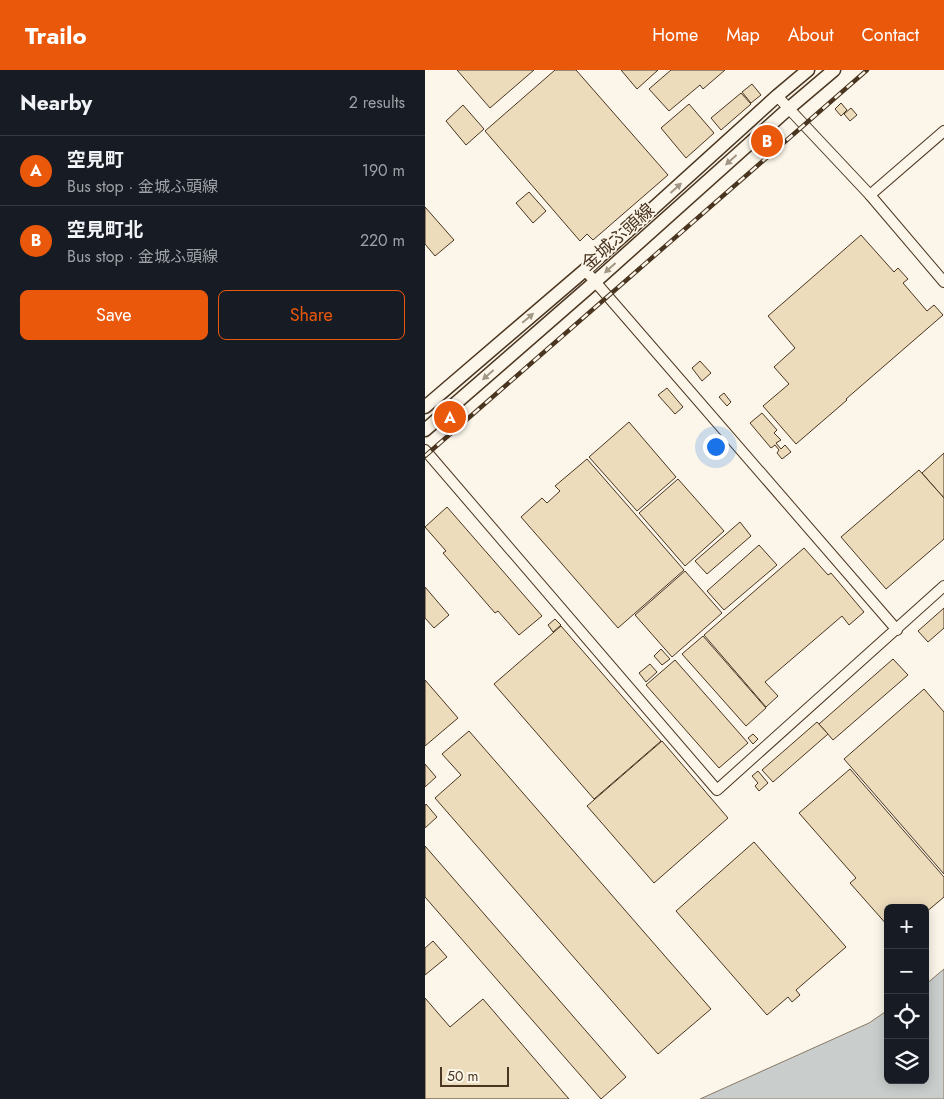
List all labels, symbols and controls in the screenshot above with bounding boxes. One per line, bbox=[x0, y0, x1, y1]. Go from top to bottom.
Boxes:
text: Trailo bbox=[25, 18, 87, 53]
text: Home bbox=[652, 22, 698, 48]
text: Map bbox=[726, 22, 760, 48]
text: About bbox=[788, 22, 833, 48]
text: Contact bbox=[861, 22, 919, 48]
text: Nearby bbox=[20, 88, 92, 118]
text: 2 results bbox=[349, 91, 405, 114]
pin: B bbox=[751, 122, 783, 160]
text: 空見町 bbox=[67, 146, 124, 173]
one-way arrow bbox=[726, 154, 738, 166]
text: A bbox=[30, 159, 42, 182]
text: 190 m bbox=[362, 159, 405, 182]
text: Bus stop · 金城ふ頭線 bbox=[67, 175, 218, 198]
one-way arrow bbox=[670, 182, 683, 193]
street label: 金城ふ頭線 bbox=[576, 197, 660, 277]
text: 空見町北 bbox=[67, 216, 143, 243]
text: B bbox=[31, 229, 41, 252]
text: 220 m bbox=[360, 229, 405, 252]
text: Bus stop · 金城ふ頭線 bbox=[67, 245, 218, 268]
one-way arrow bbox=[605, 262, 617, 274]
button: Save bbox=[20, 290, 208, 340]
button: Share bbox=[218, 290, 405, 340]
one-way arrow bbox=[522, 313, 535, 324]
one-way arrow bbox=[482, 369, 494, 381]
pin: A bbox=[434, 398, 466, 436]
your location bbox=[703, 434, 729, 460]
map controls bbox=[884, 904, 929, 1084]
button: + bbox=[884, 904, 929, 949]
button: − bbox=[884, 949, 929, 994]
button: locate bbox=[884, 994, 929, 1039]
button: layers bbox=[884, 1039, 929, 1084]
scale bar bbox=[440, 1064, 509, 1087]
text: 50 m bbox=[447, 1066, 478, 1086]

